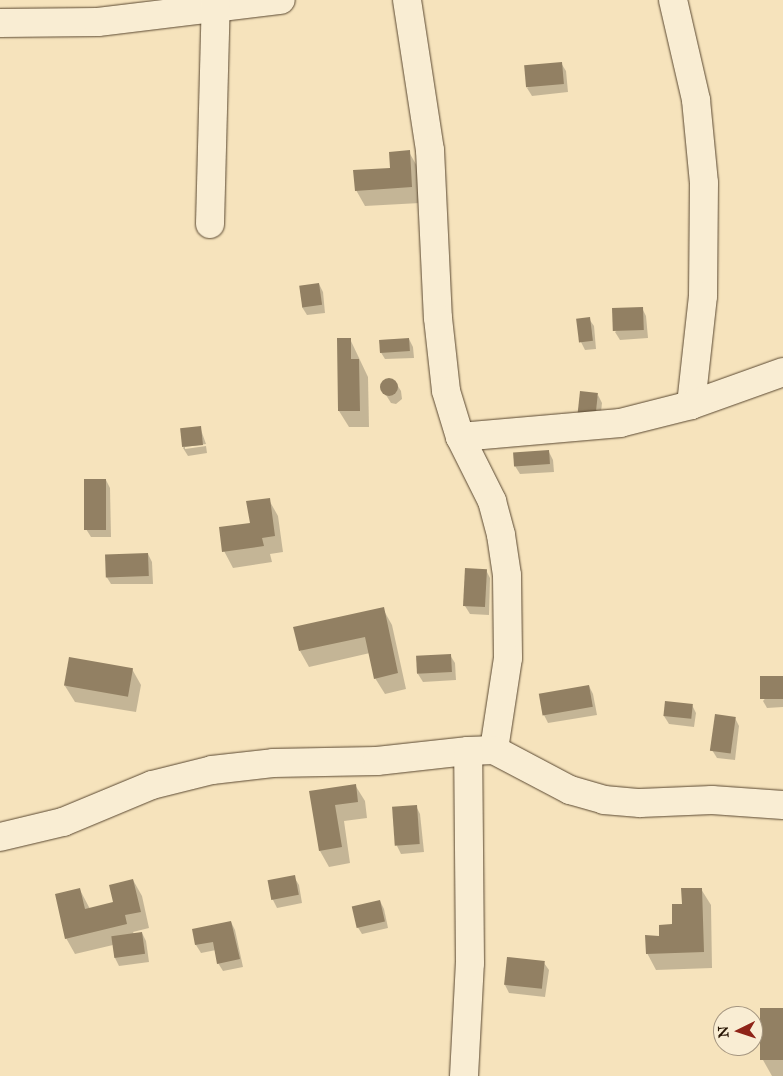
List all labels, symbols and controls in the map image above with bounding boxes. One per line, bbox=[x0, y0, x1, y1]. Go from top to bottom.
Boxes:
north arrow bbox=[713, 1006, 763, 1056]
text: N bbox=[715, 1025, 732, 1039]

